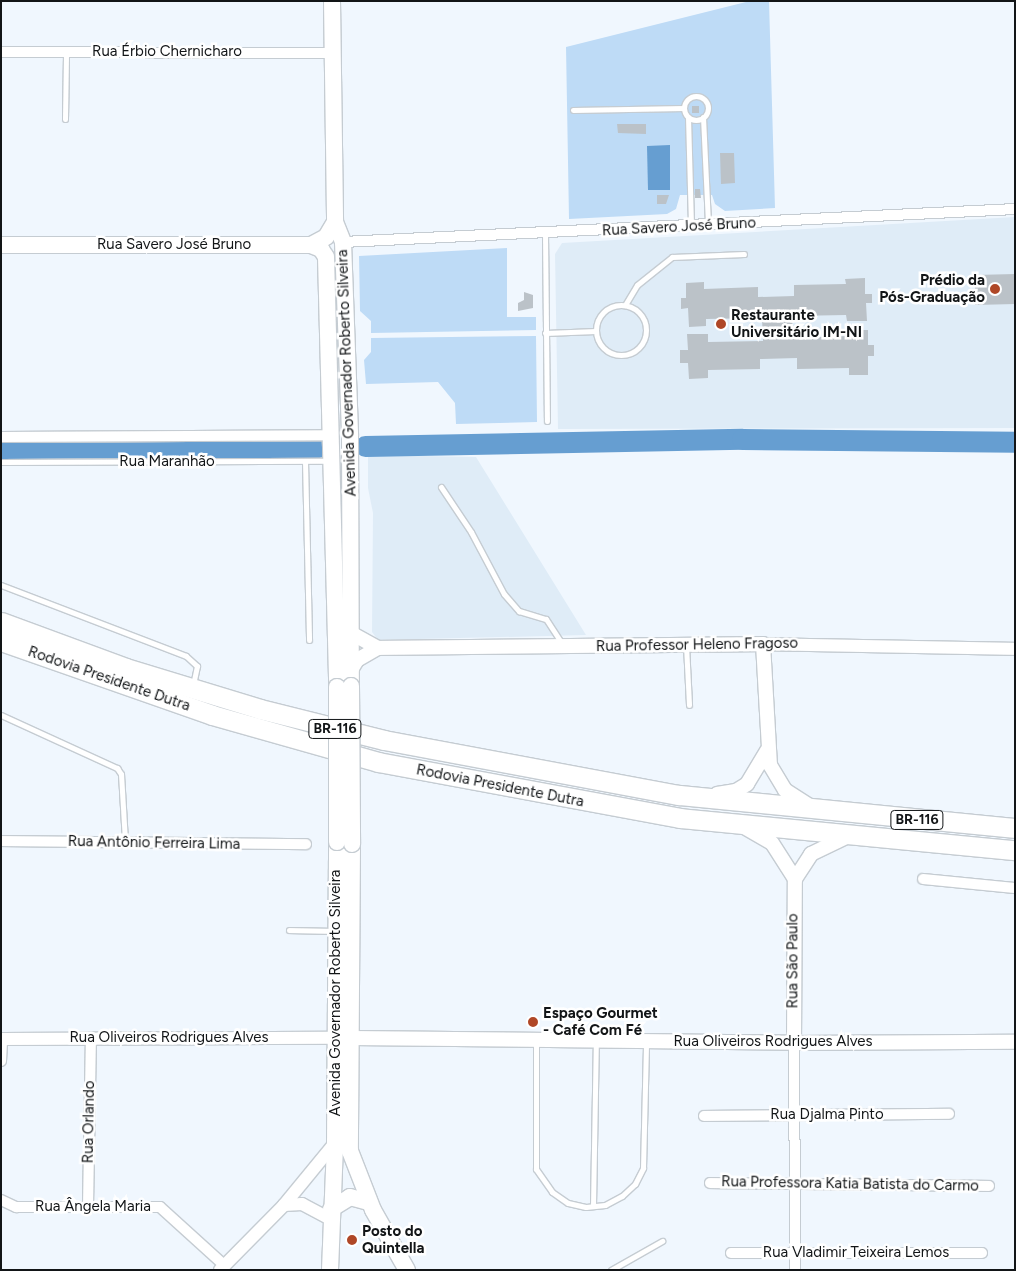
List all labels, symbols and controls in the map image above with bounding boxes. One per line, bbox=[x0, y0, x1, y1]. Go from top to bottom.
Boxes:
street label: Rua Érbio Chernicharo bbox=[92, 43, 242, 61]
street label: Rua Savero José Bruno bbox=[602, 214, 756, 240]
street label: Rua Savero José Bruno bbox=[97, 236, 251, 254]
street label: Avenida Governador Roberto Silveira bbox=[334, 249, 360, 497]
place label: Prédio da Pós-Graduação bbox=[879, 271, 985, 306]
marker: Prédio da Pós-Graduação bbox=[989, 283, 1001, 295]
place label: Restaurante Universitário IM-NI bbox=[731, 306, 862, 341]
marker: Restaurante Universitário IM-NI bbox=[715, 318, 727, 330]
street label: Rua Maranhão bbox=[119, 453, 215, 471]
street label: Rua Professor Heleno Fragoso bbox=[596, 634, 798, 656]
street label: Rodovia Presidente Dutra bbox=[26, 643, 192, 715]
road number: BR-116 bbox=[308, 718, 362, 741]
street label: Rodovia Presidente Dutra bbox=[415, 761, 585, 811]
road number: BR-116 bbox=[890, 808, 944, 832]
street label: Rua Antônio Ferreira Lima bbox=[68, 832, 240, 854]
street label: Avenida Governador Roberto Silveira bbox=[327, 869, 345, 1117]
street label: Rua São Paulo bbox=[784, 914, 802, 1008]
place label: Espaço Gourmet - Café Com Fé bbox=[543, 1004, 658, 1039]
marker: Espaço Gourmet - Café Com Fé bbox=[527, 1016, 539, 1028]
street label: Rua Oliveiros Rodrigues Alves bbox=[69, 1029, 269, 1047]
street label: Rua Oliveiros Rodrigues Alves bbox=[673, 1033, 873, 1051]
street label: Rua Orlando bbox=[79, 1081, 99, 1163]
street label: Rua Djalma Pinto bbox=[770, 1106, 884, 1124]
street label: Rua Professora Katia Batista do Carmo bbox=[721, 1173, 979, 1195]
street label: Rua Ângela Maria bbox=[35, 1198, 151, 1216]
place label: Posto do Quintella bbox=[362, 1222, 424, 1257]
marker: Posto do Quintella bbox=[346, 1234, 358, 1246]
street label: Rua Vladimir Teixeira Lemos bbox=[763, 1244, 949, 1262]

